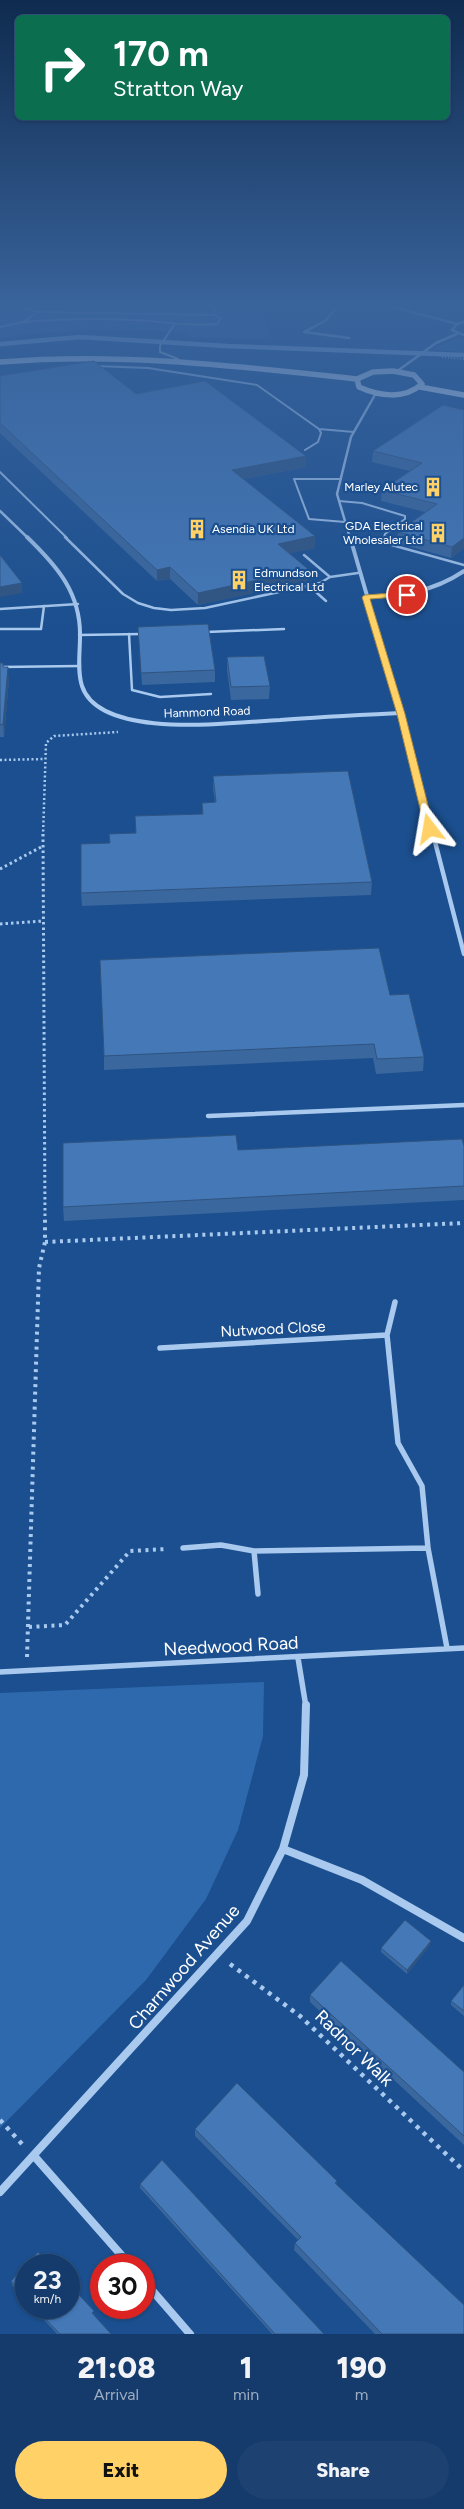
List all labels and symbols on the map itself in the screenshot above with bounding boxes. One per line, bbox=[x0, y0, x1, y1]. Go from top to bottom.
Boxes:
building icon: Marley Alutec bbox=[422, 476, 444, 498]
place label: Marley Alutec bbox=[344, 480, 418, 494]
building icon: Asendia UK Ltd bbox=[186, 518, 208, 540]
place label: GDA Electrical Wholesaler Ltd bbox=[343, 519, 423, 547]
place label: Asendia UK Ltd bbox=[212, 522, 294, 536]
building icon: GDA Electrical Wholesaler Ltd bbox=[427, 522, 449, 544]
place label: Edmundson Electrical Ltd bbox=[254, 566, 324, 594]
building icon: Edmundson Electrical Ltd bbox=[228, 569, 250, 591]
pin bbox=[386, 574, 428, 616]
street label: Hammond Road bbox=[163, 703, 251, 721]
position arrow bbox=[403, 802, 455, 854]
street label: Nutwood Close bbox=[220, 1317, 326, 1341]
street label: Needwood Road bbox=[163, 1631, 299, 1661]
street label: Charnwood Avenue bbox=[124, 1900, 245, 2034]
street label: Radnor Walk bbox=[310, 2005, 398, 2091]
speed limit sign: 30 bbox=[90, 2254, 155, 2319]

